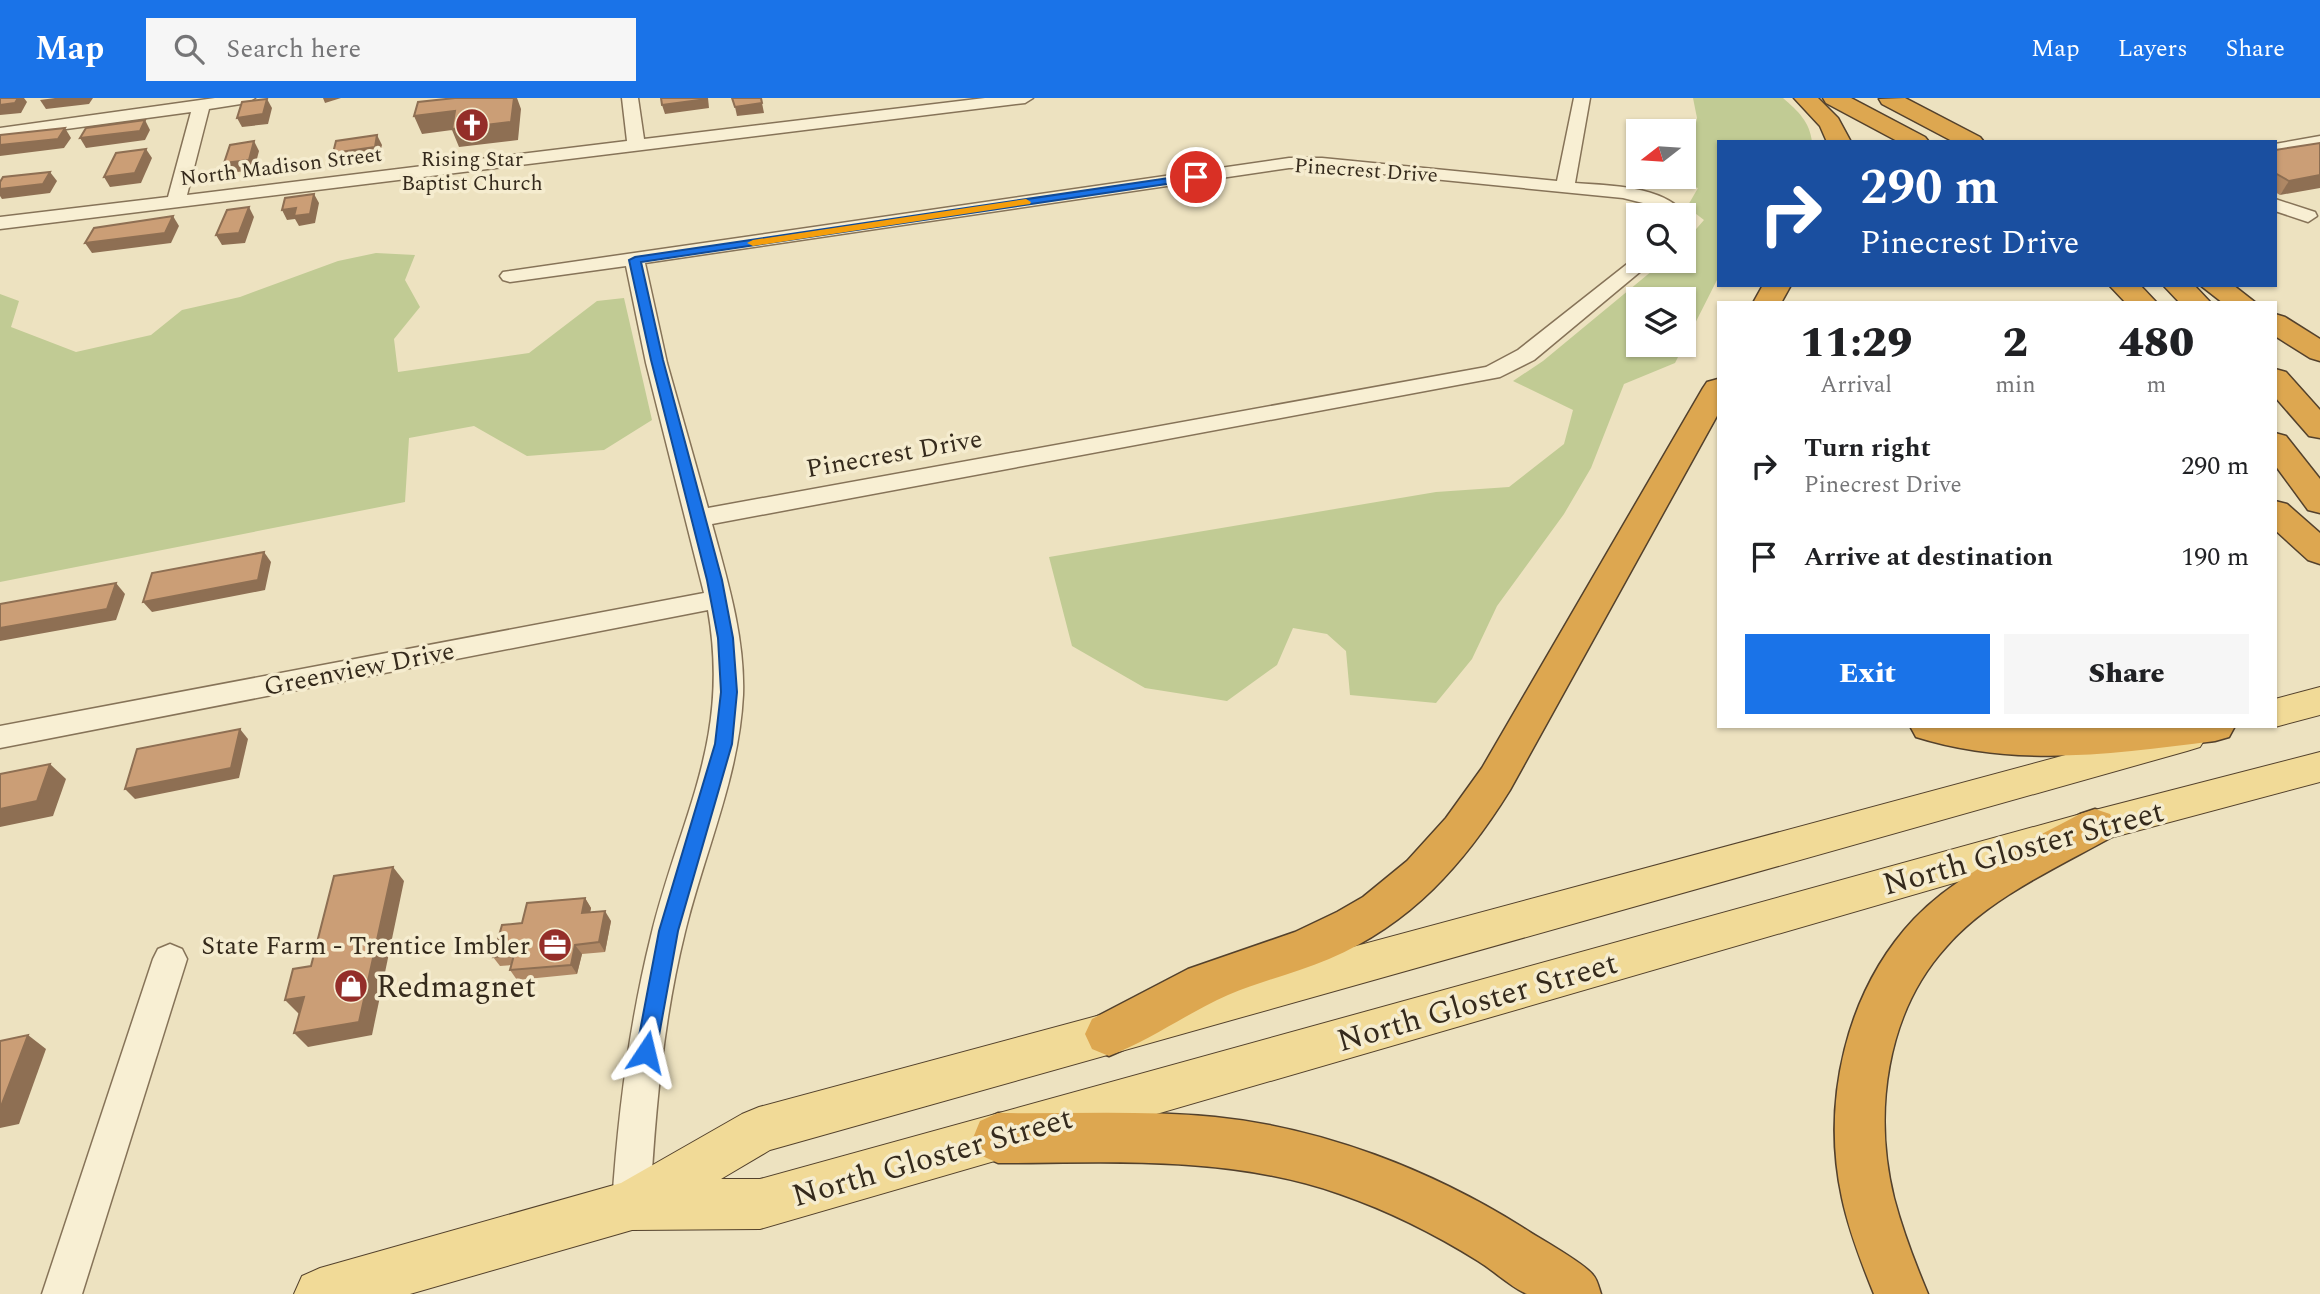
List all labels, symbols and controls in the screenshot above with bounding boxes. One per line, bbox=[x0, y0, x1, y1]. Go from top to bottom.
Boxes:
search box bbox=[146, 18, 636, 81]
text: Map bbox=[35, 24, 104, 74]
text: Search here bbox=[226, 29, 361, 69]
icon: search bbox=[170, 30, 208, 68]
text: Map bbox=[2031, 31, 2080, 67]
text: Layers bbox=[2118, 31, 2188, 67]
text: Share bbox=[2226, 31, 2285, 67]
church icon: Rising Star Baptist Church bbox=[453, 106, 491, 144]
north arrow bbox=[1626, 119, 1696, 189]
map controls bbox=[1626, 119, 1696, 357]
street label: North Madison Street bbox=[178, 139, 384, 195]
place label: Rising Star Baptist Church bbox=[401, 144, 543, 200]
pin bbox=[1166, 147, 1226, 207]
street label: Pinecrest Drive bbox=[1293, 150, 1439, 192]
text: 290 m bbox=[1860, 151, 1999, 226]
icon: arrive bbox=[1177, 158, 1215, 196]
icon: right bbox=[1745, 168, 1836, 259]
button: search bbox=[1626, 203, 1696, 273]
text: Pinecrest Drive bbox=[1860, 219, 2079, 268]
button: layers bbox=[1626, 287, 1696, 357]
text: 11:29 bbox=[1800, 312, 1912, 375]
text: 2 bbox=[2003, 312, 2028, 375]
text: 480 bbox=[2118, 312, 2194, 375]
text: Arrival bbox=[1820, 368, 1892, 403]
text: min bbox=[1995, 368, 2036, 403]
text: m bbox=[2146, 368, 2166, 403]
street label: Pinecrest Drive bbox=[803, 419, 985, 489]
text: Turn right bbox=[1804, 428, 1931, 468]
text: 290 m bbox=[2181, 446, 2249, 486]
icon: right bbox=[1745, 447, 1783, 485]
text: Pinecrest Drive bbox=[1804, 468, 1962, 503]
text: Arrive at destination bbox=[1804, 537, 2053, 577]
text: 190 m bbox=[2181, 537, 2249, 577]
icon: arrive bbox=[1745, 538, 1783, 576]
street label: Greenview Drive bbox=[261, 631, 458, 707]
button: Exit bbox=[1745, 634, 1990, 714]
button: Share bbox=[2004, 634, 2249, 714]
street label: North Gloster Street bbox=[1877, 787, 2170, 910]
place label: State Farm - Trentice Imbler bbox=[201, 926, 530, 966]
office icon: State Farm - Trentice Imbler bbox=[536, 926, 574, 964]
street label: North Gloster Street bbox=[1331, 939, 1623, 1066]
place label: Redmagnet bbox=[376, 963, 536, 1012]
shop icon: Redmagnet bbox=[332, 967, 370, 1005]
position arrow bbox=[609, 1015, 683, 1089]
street label: North Gloster Street bbox=[786, 1094, 1078, 1221]

